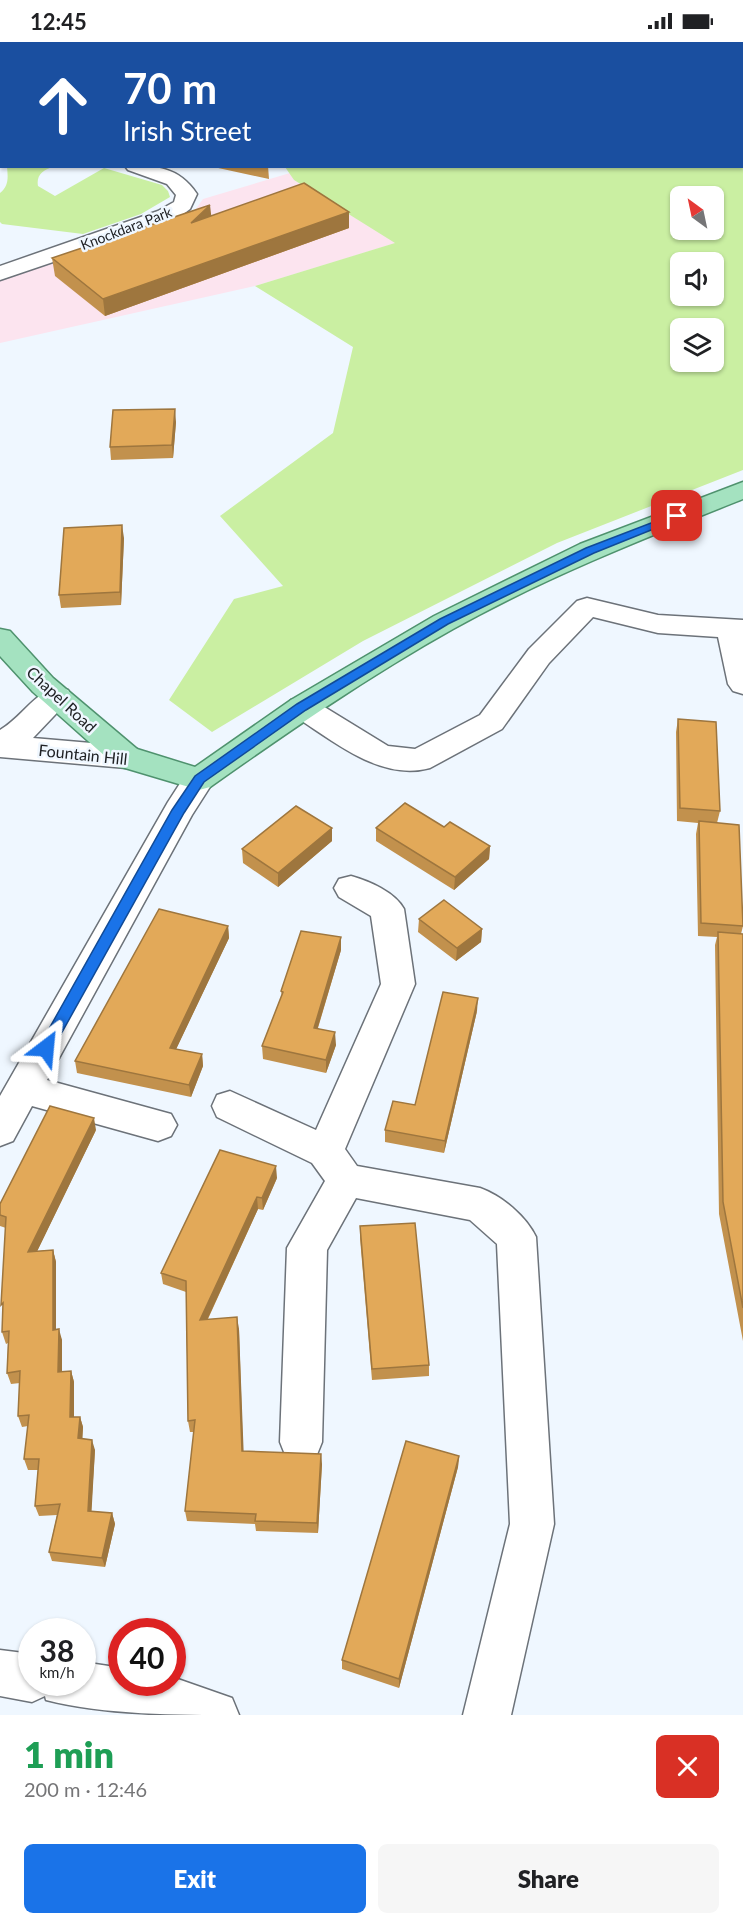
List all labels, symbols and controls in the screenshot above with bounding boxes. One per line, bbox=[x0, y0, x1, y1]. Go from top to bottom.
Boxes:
text: 12:45 bbox=[30, 8, 87, 35]
text: 70 m bbox=[123, 63, 217, 113]
icon: ahead bbox=[24, 66, 102, 144]
text: Irish Street bbox=[123, 114, 251, 147]
north arrow bbox=[670, 186, 724, 240]
map controls bbox=[670, 186, 724, 372]
street label: Knockdara Park bbox=[78, 203, 175, 253]
button: sound bbox=[670, 252, 724, 306]
button: layers bbox=[670, 318, 724, 372]
pin bbox=[651, 490, 702, 541]
icon: arrive bbox=[660, 499, 693, 532]
street label: Chapel Road bbox=[23, 662, 101, 736]
street label: Fountain Hill bbox=[38, 740, 128, 768]
position arrow bbox=[14, 1016, 78, 1080]
speed limit sign: 40 bbox=[108, 1618, 186, 1696]
text: 38 bbox=[40, 1632, 74, 1668]
text: km/h bbox=[39, 1663, 75, 1681]
text: 1 min bbox=[24, 1732, 114, 1776]
button: close bbox=[656, 1735, 719, 1798]
text: 200 m · 12:46 bbox=[24, 1777, 147, 1801]
button: Exit bbox=[24, 1844, 366, 1913]
button: Share bbox=[378, 1844, 719, 1913]

